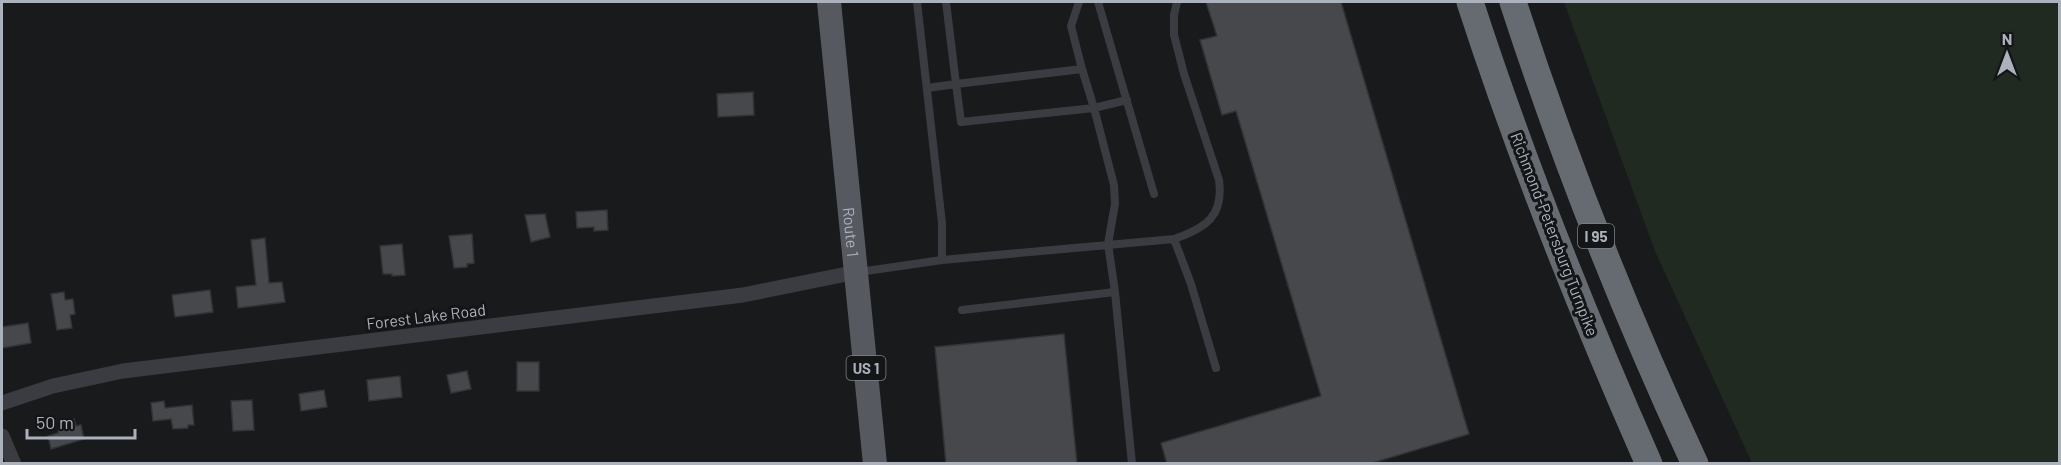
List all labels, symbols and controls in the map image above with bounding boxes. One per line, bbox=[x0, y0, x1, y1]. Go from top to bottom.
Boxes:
north arrow bbox=[1977, 24, 2037, 84]
text: N bbox=[2002, 29, 2012, 48]
street label: Richmond-Petersburg Turnpike bbox=[1507, 129, 1603, 339]
street label: Route 1 bbox=[840, 206, 864, 258]
road number: I 95 bbox=[1578, 224, 1614, 248]
street label: Forest Lake Road bbox=[365, 299, 487, 333]
road number: US 1 bbox=[846, 356, 886, 380]
scale bar bbox=[27, 402, 135, 440]
text: 50 m bbox=[36, 411, 74, 433]

